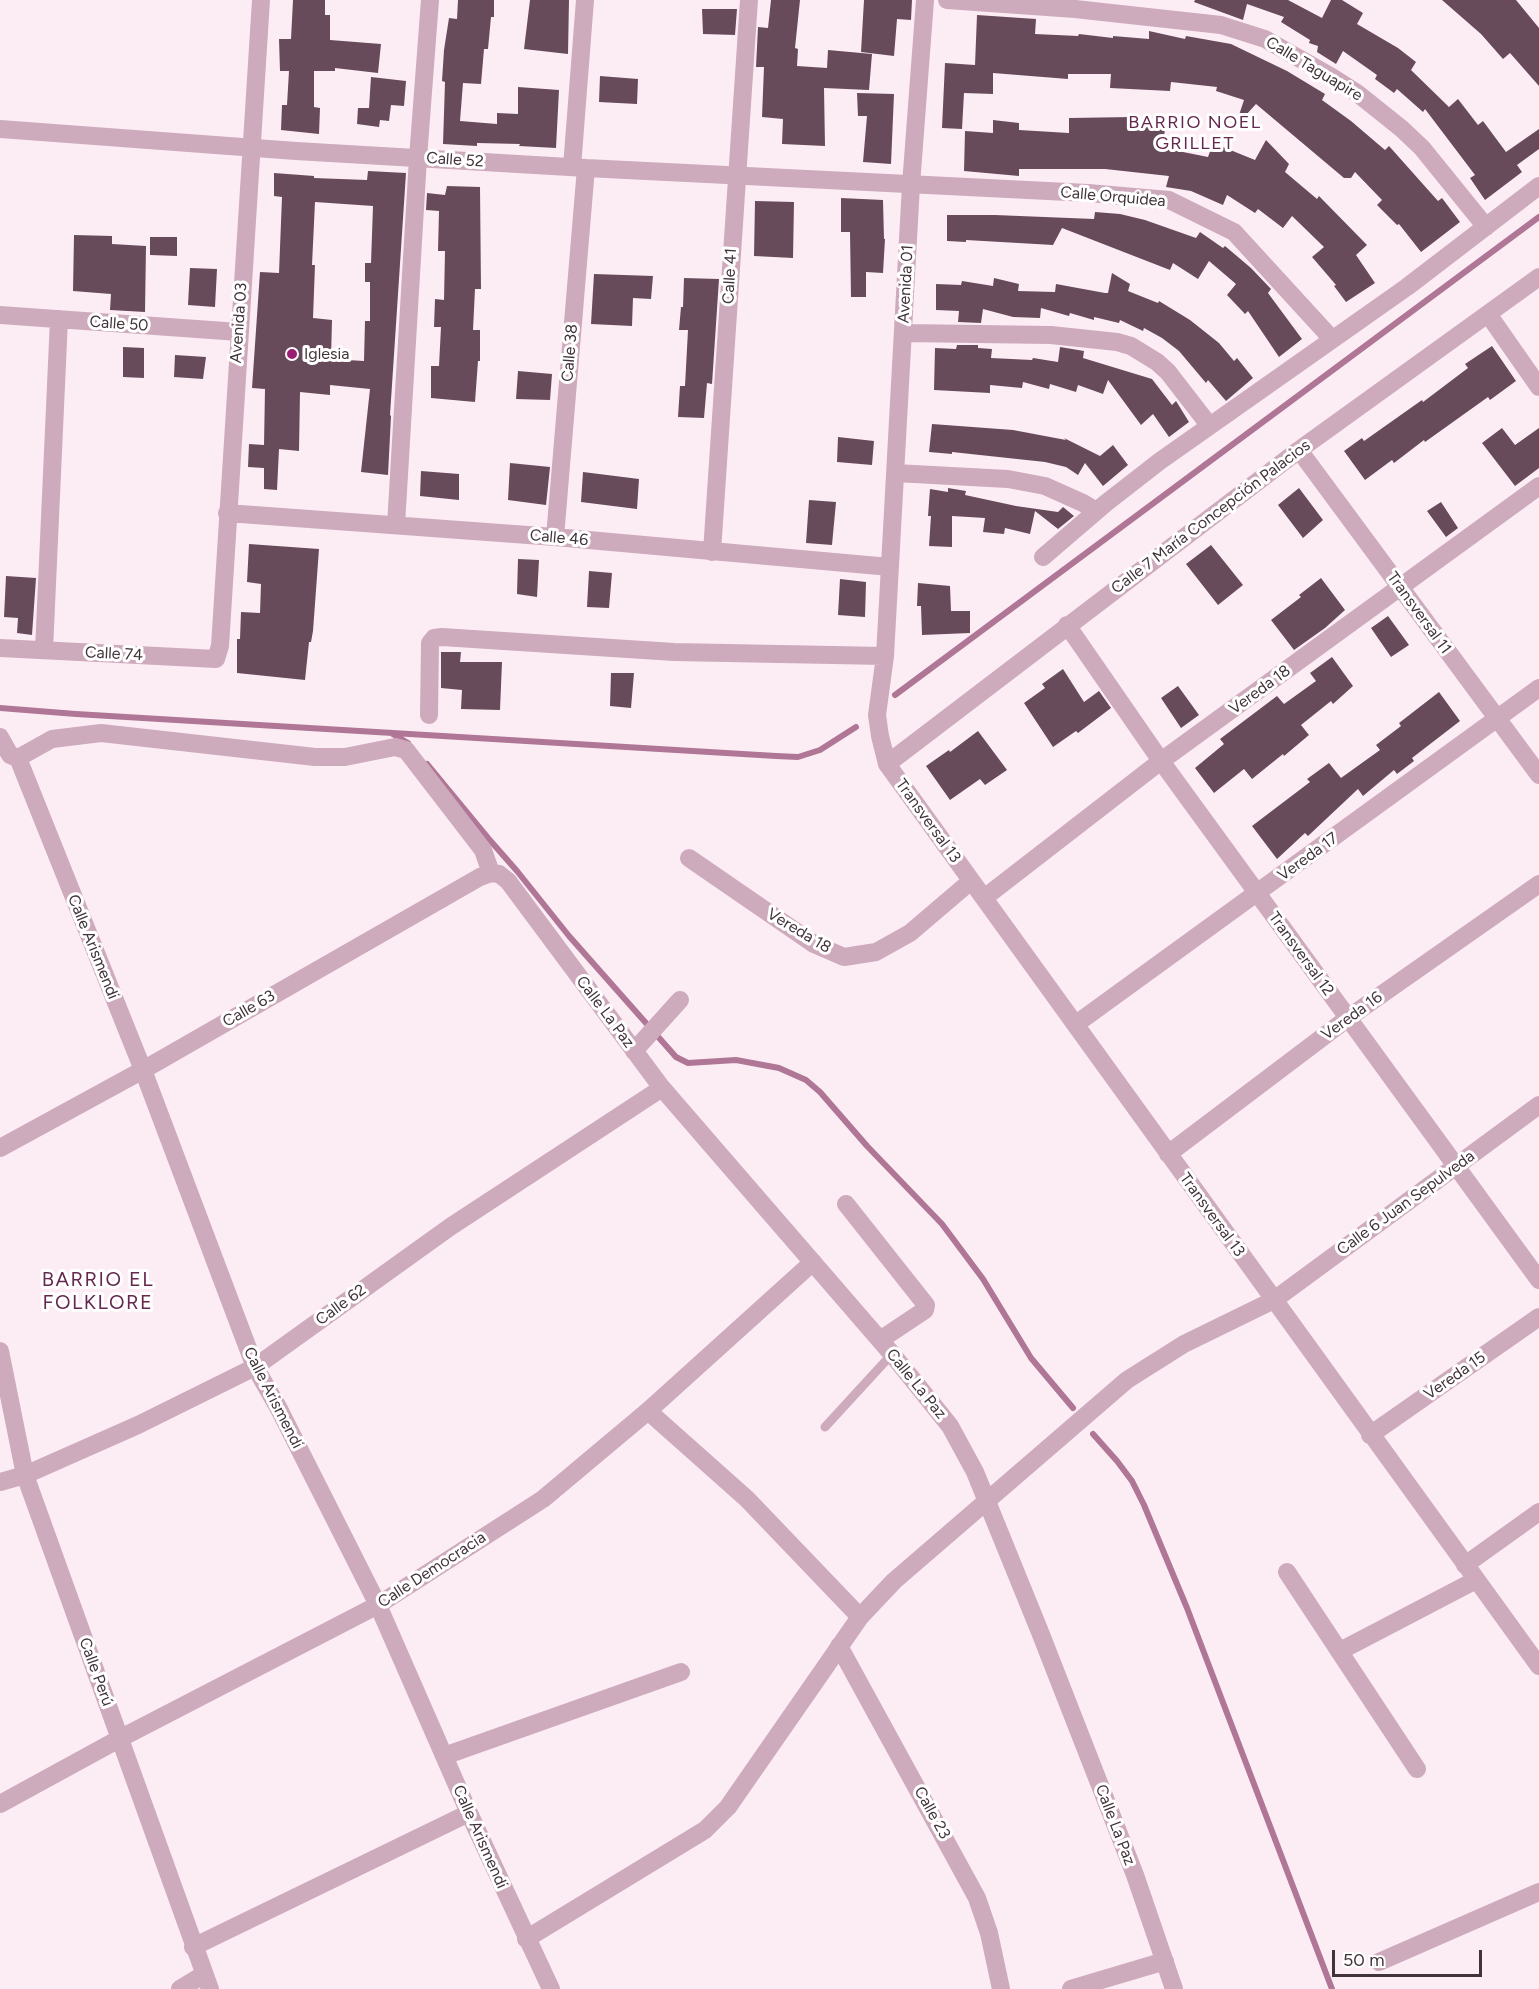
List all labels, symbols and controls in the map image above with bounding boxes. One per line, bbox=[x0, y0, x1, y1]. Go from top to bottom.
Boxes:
street label: Calle Taguapire bbox=[1262, 33, 1366, 105]
district label: BARRIO NOEL GRILLET bbox=[1128, 112, 1262, 154]
street label: Calle 52 bbox=[426, 148, 484, 172]
street label: Calle Orquidea bbox=[1060, 183, 1166, 211]
street label: Avenida 01 bbox=[894, 244, 918, 324]
street label: Calle 41 bbox=[719, 248, 741, 304]
street label: Avenida 03 bbox=[227, 282, 251, 364]
street label: Calle 50 bbox=[89, 312, 149, 336]
street label: Calle 38 bbox=[558, 323, 582, 383]
place label: Iglesia bbox=[304, 344, 349, 364]
marker: Iglesia bbox=[285, 347, 299, 361]
street label: Calle 7 María Concepción Palacios bbox=[1108, 436, 1314, 598]
street label: Calle 46 bbox=[529, 526, 589, 550]
street label: Transversal 11 bbox=[1383, 568, 1455, 658]
street label: Calle 74 bbox=[85, 643, 143, 665]
street label: Vereda 18 bbox=[1226, 661, 1294, 719]
street label: Transversal 13 bbox=[891, 775, 965, 867]
street label: Vereda 17 bbox=[1274, 829, 1342, 885]
street label: Calle Arismendi bbox=[63, 892, 123, 1002]
street label: Vereda 18 bbox=[764, 904, 834, 958]
street label: Transversal 12 bbox=[1264, 908, 1338, 1000]
street label: Calle La Paz bbox=[572, 972, 638, 1052]
street label: Calle 63 bbox=[219, 986, 279, 1032]
street label: Vereda 16 bbox=[1318, 988, 1386, 1044]
street label: Calle 6 Juan Sepulveda bbox=[1333, 1147, 1479, 1259]
street label: Transversal 13 bbox=[1175, 1169, 1249, 1261]
district label: BARRIO EL FOLKLORE bbox=[42, 1268, 154, 1315]
street label: Calle 62 bbox=[312, 1280, 370, 1330]
street label: Calle Arismendi bbox=[239, 1344, 307, 1452]
street label: Calle La Paz bbox=[882, 1345, 950, 1423]
street label: Vereda 15 bbox=[1421, 1348, 1489, 1404]
street label: Calle Democracia bbox=[374, 1528, 490, 1612]
street label: Calle Perú bbox=[75, 1635, 117, 1709]
street label: Calle Arismendi bbox=[449, 1782, 511, 1892]
street label: Calle La Paz bbox=[1091, 1782, 1139, 1868]
street label: Calle 23 bbox=[910, 1783, 954, 1843]
scale bar bbox=[1335, 1938, 1485, 1976]
text: 50 m bbox=[1343, 1949, 1385, 1971]

